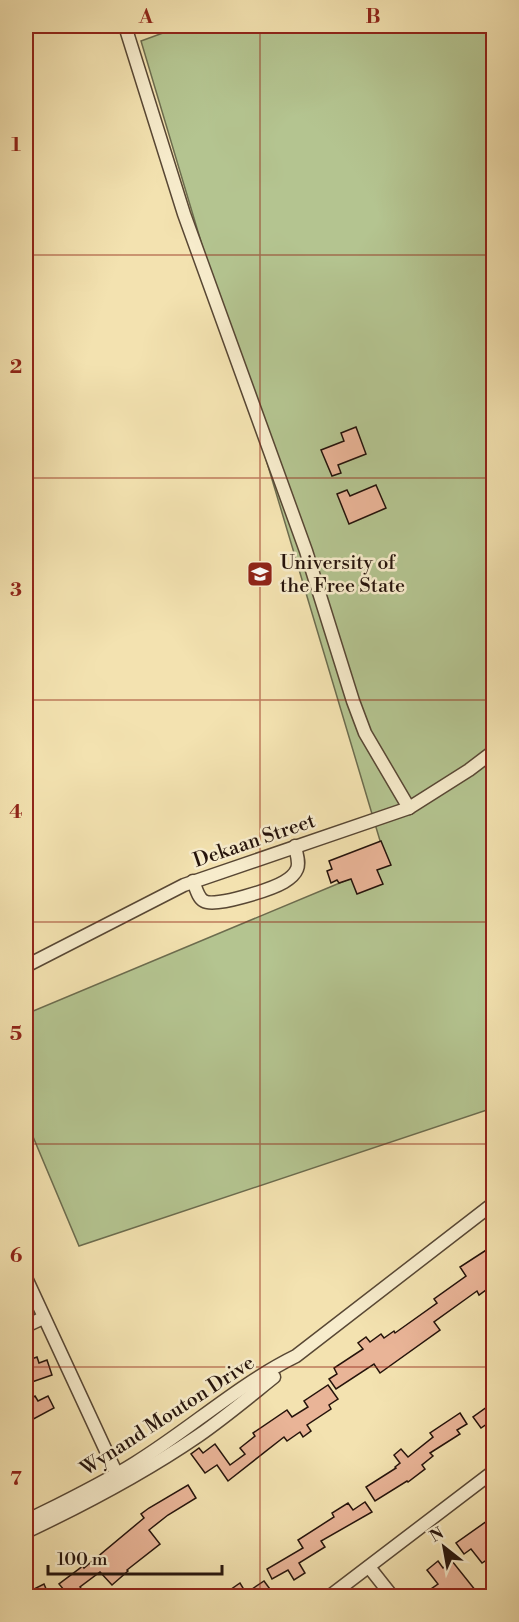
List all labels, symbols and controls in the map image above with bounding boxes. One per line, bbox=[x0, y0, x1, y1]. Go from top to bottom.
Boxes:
text: A bbox=[138, 5, 154, 30]
text: B bbox=[365, 5, 381, 30]
text: 1 bbox=[11, 133, 21, 158]
text: 2 bbox=[10, 355, 22, 380]
place label: University of the Free State bbox=[280, 551, 405, 599]
school or university icon: University of the Free State bbox=[245, 559, 275, 589]
text: 3 bbox=[10, 578, 22, 603]
text: 4 bbox=[9, 800, 23, 825]
street label: Dekaan Street bbox=[190, 809, 319, 874]
text: 5 bbox=[10, 1022, 22, 1047]
text: 6 bbox=[10, 1244, 23, 1269]
street label: Wynand Mouton Drive bbox=[75, 1351, 259, 1482]
text: 7 bbox=[10, 1467, 22, 1492]
north arrow bbox=[414, 1517, 474, 1577]
text: N bbox=[426, 1523, 448, 1547]
scale bar bbox=[48, 1538, 222, 1576]
text: 100 m bbox=[57, 1548, 108, 1571]

